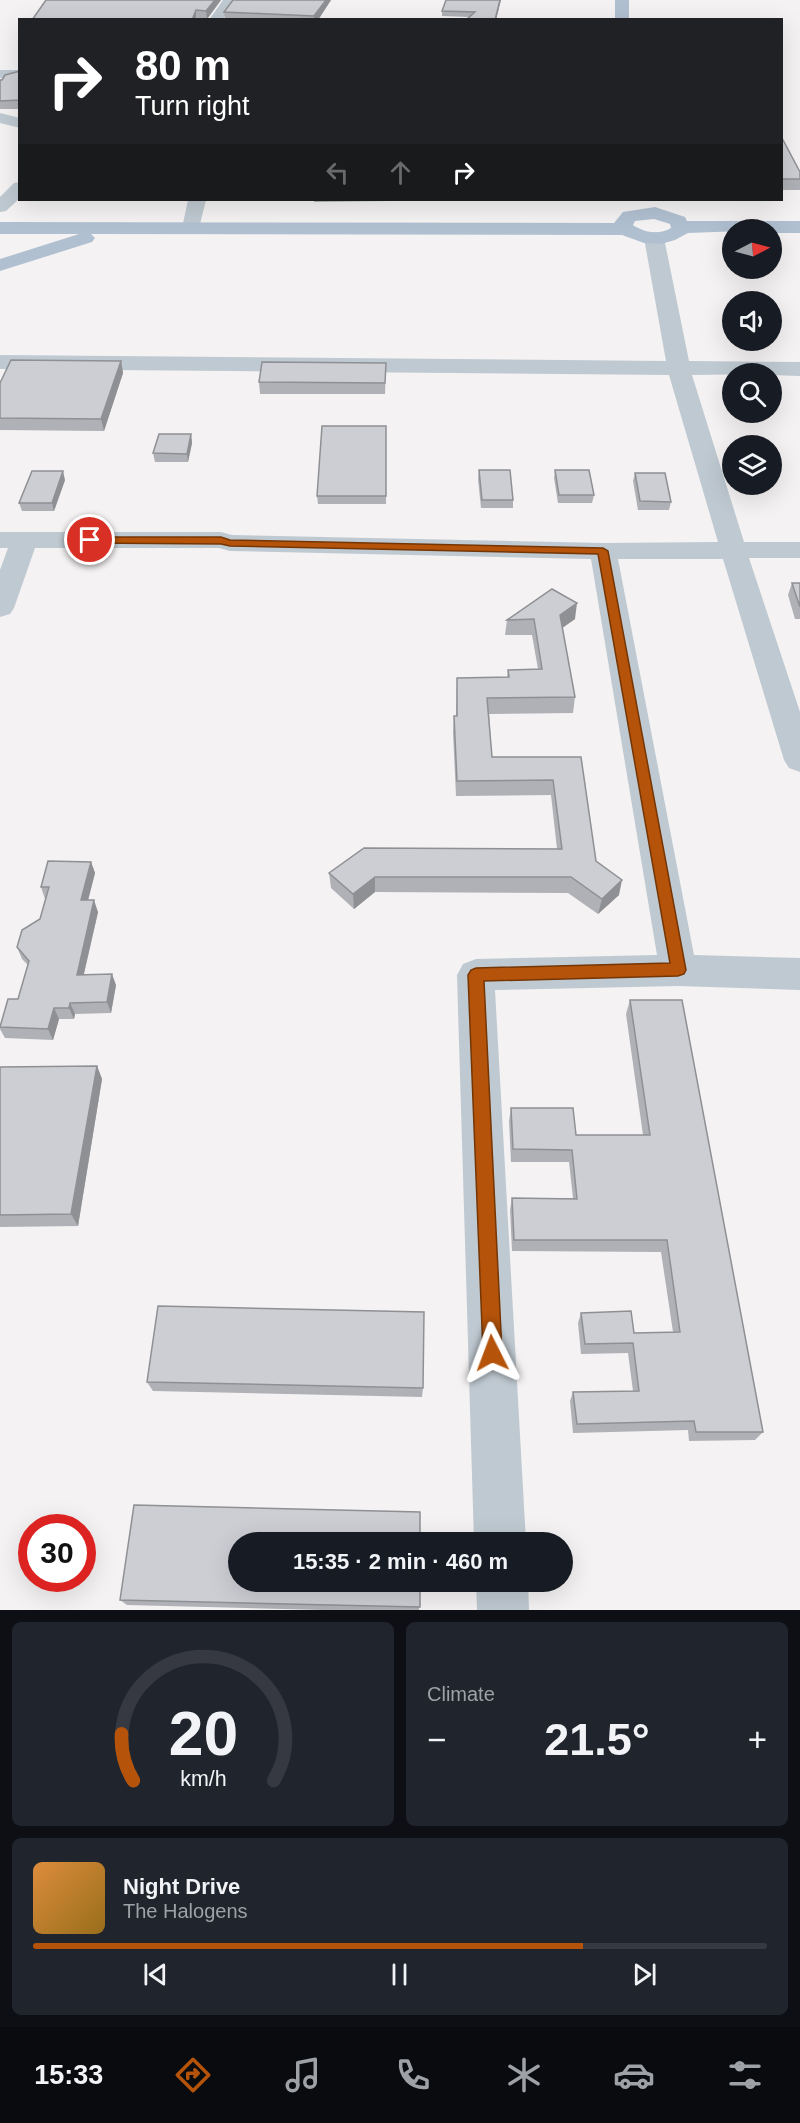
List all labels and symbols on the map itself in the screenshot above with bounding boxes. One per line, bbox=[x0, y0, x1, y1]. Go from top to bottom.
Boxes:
north arrow bbox=[722, 219, 782, 279]
pin bbox=[64, 514, 115, 565]
position arrow bbox=[460, 1321, 524, 1385]
speed limit sign: 30 bbox=[18, 1514, 96, 1592]

